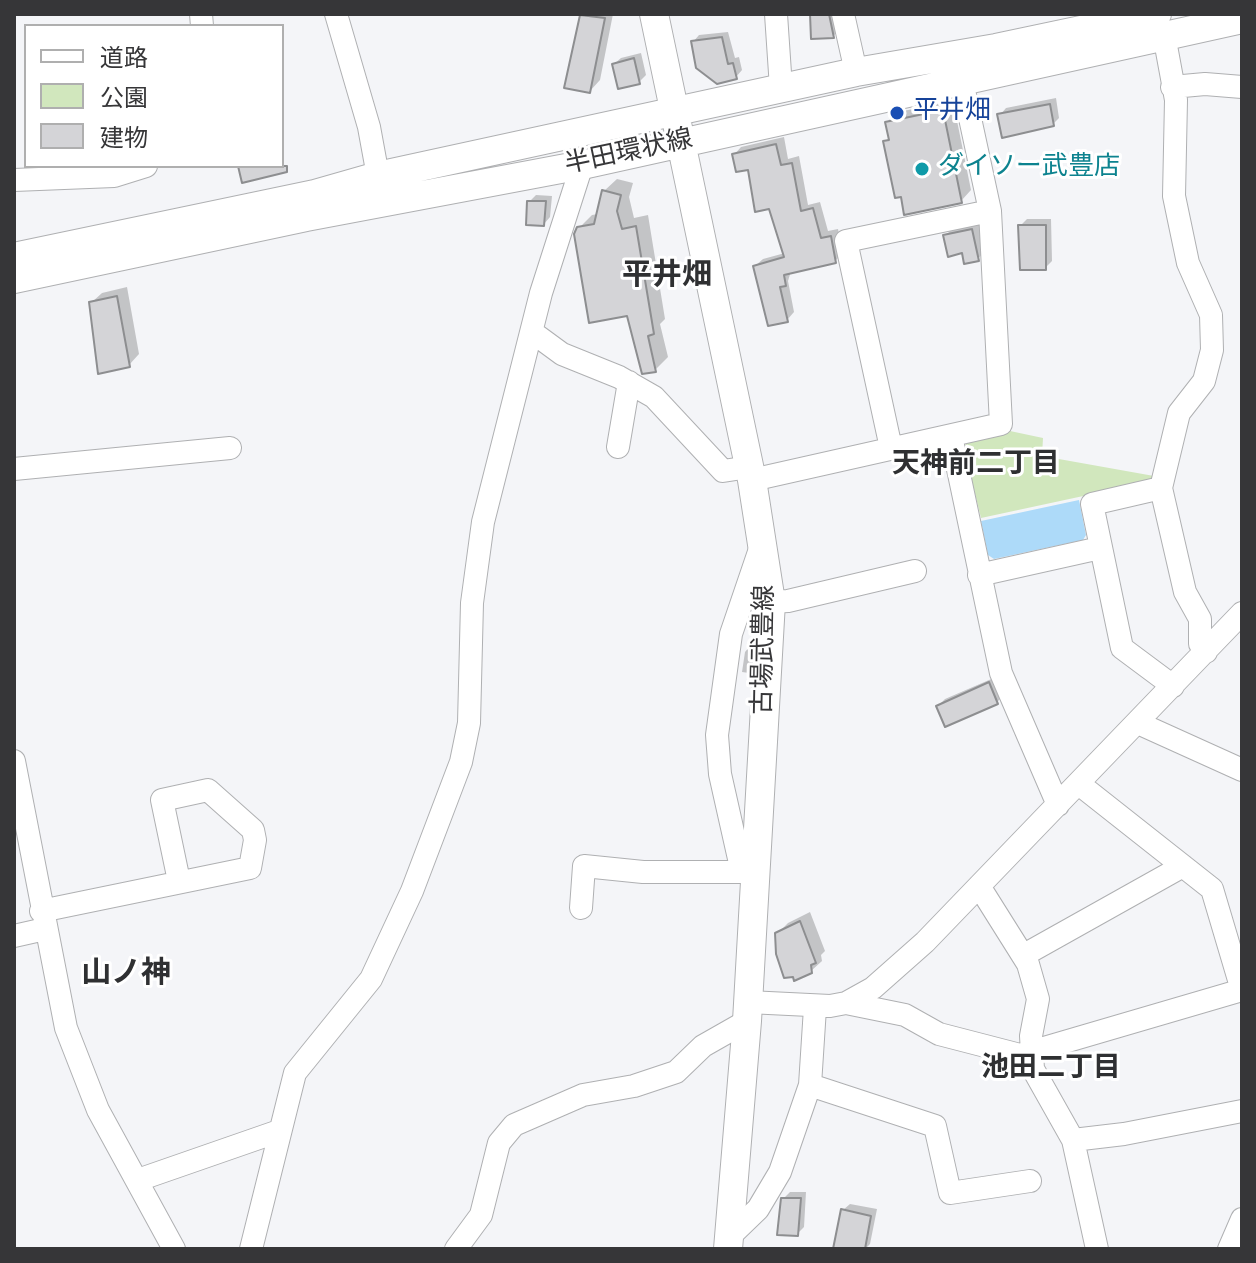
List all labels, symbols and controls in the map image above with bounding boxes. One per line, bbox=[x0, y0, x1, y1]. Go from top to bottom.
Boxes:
legend bbox=[24, 24, 284, 168]
text: 道路 bbox=[100, 45, 148, 75]
text: 公園 bbox=[100, 85, 148, 115]
place label: 平井畑 bbox=[913, 97, 991, 129]
marker: 平井畑 bbox=[888, 104, 906, 122]
text: 建物 bbox=[100, 125, 148, 155]
street label: 半田環状線 bbox=[562, 125, 696, 183]
place label: ダイソー武豊店 bbox=[938, 153, 1120, 185]
marker: ダイソー武豊店 bbox=[913, 160, 931, 178]
district label: 平井畑 bbox=[622, 260, 712, 296]
district label: 天神前二丁目 bbox=[892, 449, 1060, 483]
street label: 古場武豊線 bbox=[749, 585, 783, 715]
district label: 山ノ神 bbox=[81, 958, 171, 994]
district label: 池田二丁目 bbox=[981, 1053, 1121, 1087]

